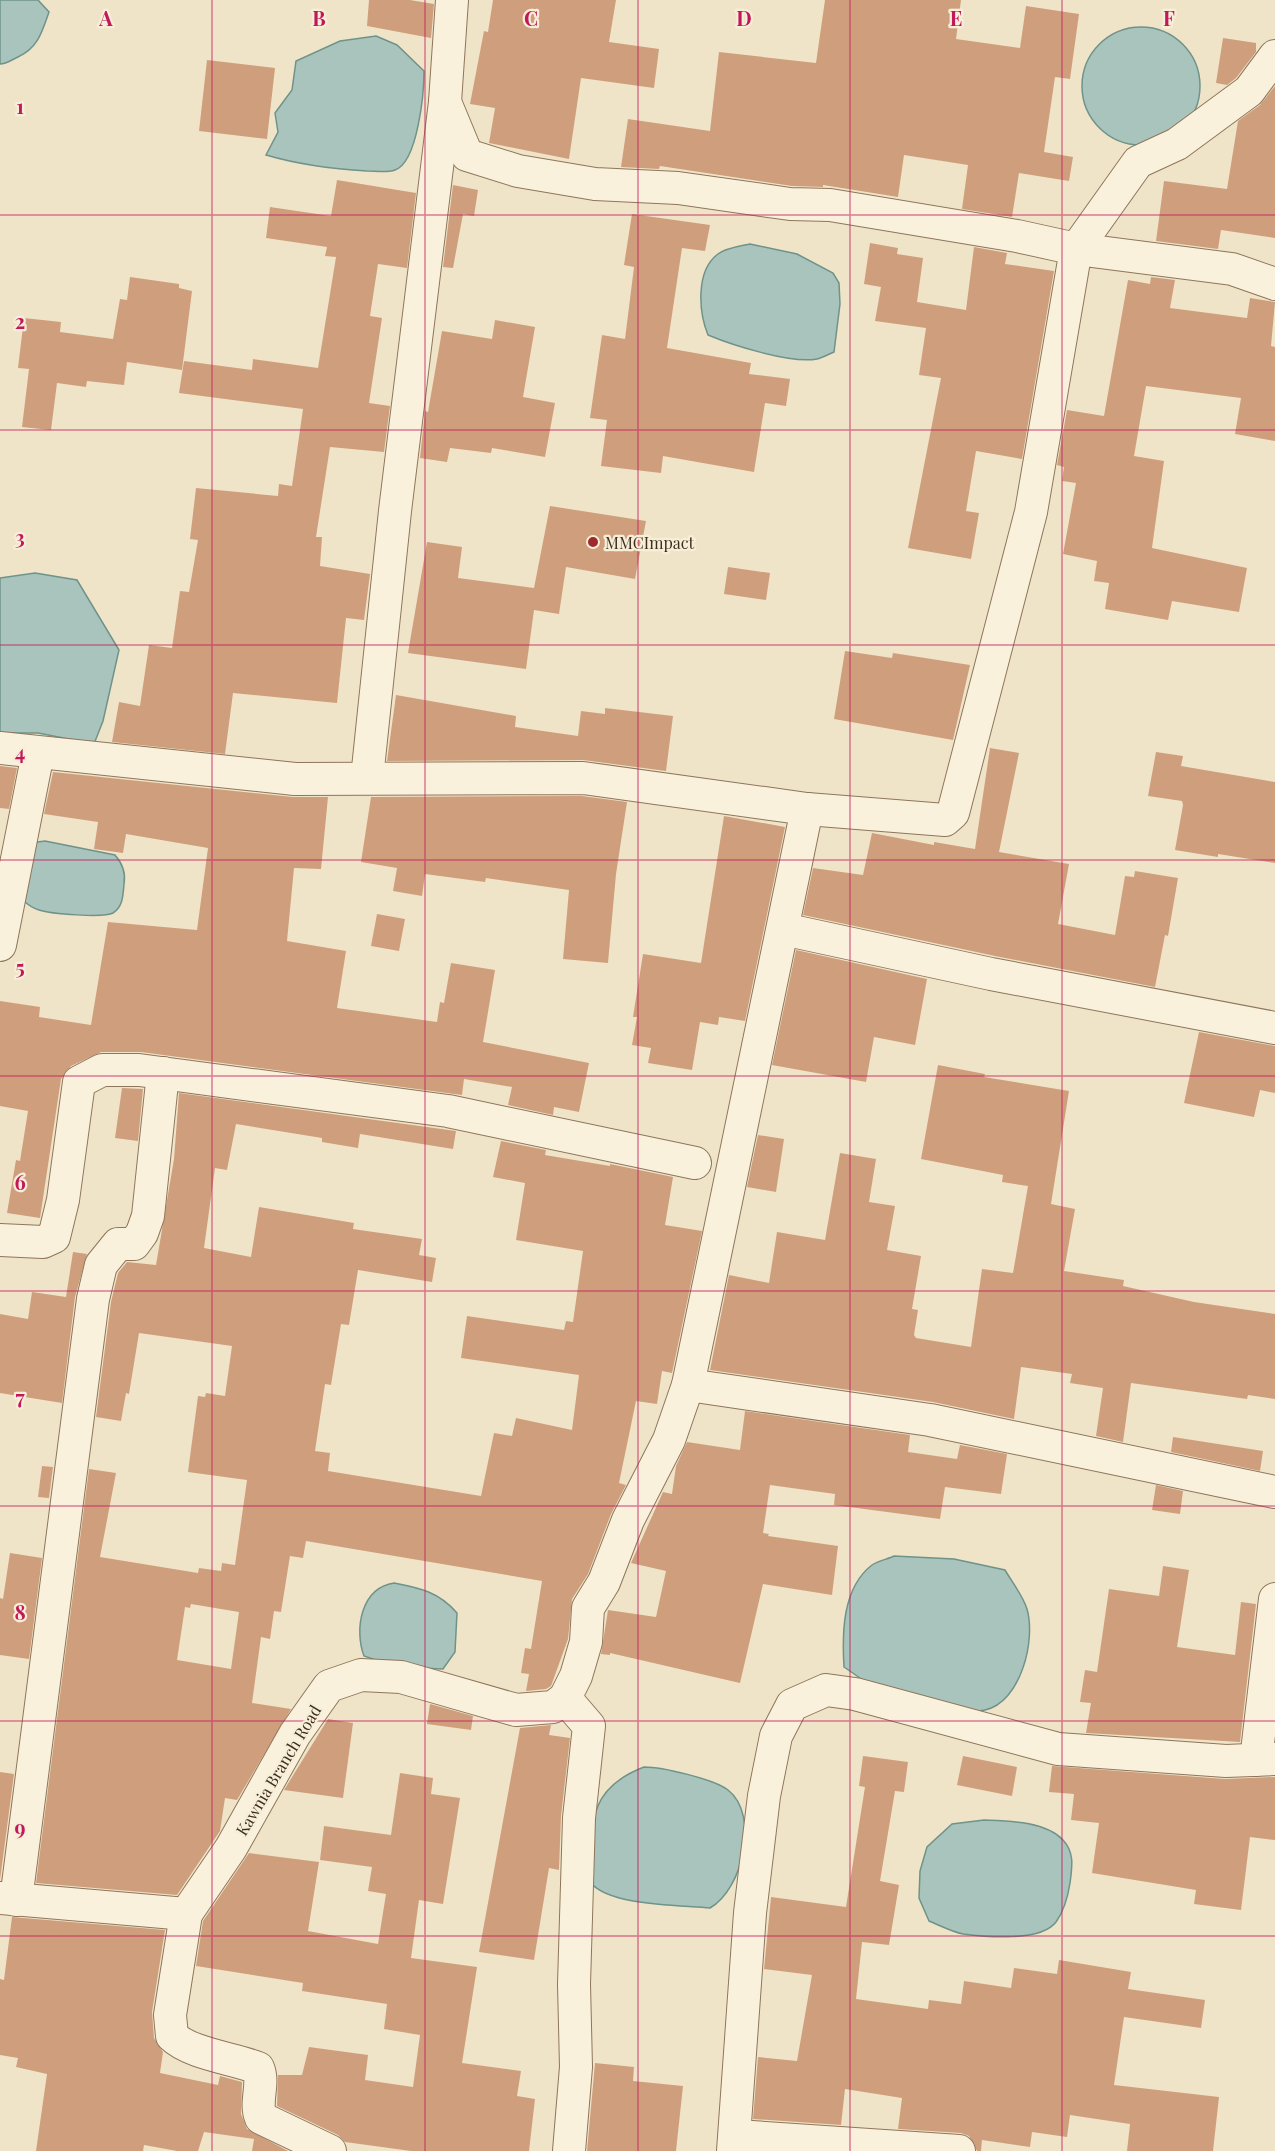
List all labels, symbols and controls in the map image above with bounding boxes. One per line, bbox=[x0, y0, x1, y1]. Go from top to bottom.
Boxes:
text: A bbox=[98, 4, 113, 31]
text: B bbox=[312, 4, 326, 31]
text: C bbox=[524, 4, 538, 31]
text: D bbox=[736, 4, 752, 31]
text: E bbox=[950, 4, 962, 31]
text: F bbox=[1163, 4, 1175, 31]
text: 1 bbox=[16, 92, 24, 119]
text: 2 bbox=[15, 307, 25, 334]
text: 3 bbox=[15, 523, 25, 550]
place label: MMCImpact bbox=[605, 532, 694, 553]
marker: MMCImpact bbox=[586, 535, 600, 549]
text: 4 bbox=[15, 738, 25, 765]
text: 5 bbox=[15, 953, 25, 980]
text: 6 bbox=[14, 1168, 26, 1195]
text: 7 bbox=[15, 1383, 25, 1410]
text: 8 bbox=[14, 1598, 26, 1625]
street label: Kawnia Branch Road bbox=[231, 1701, 325, 1839]
text: 9 bbox=[14, 1813, 26, 1840]

